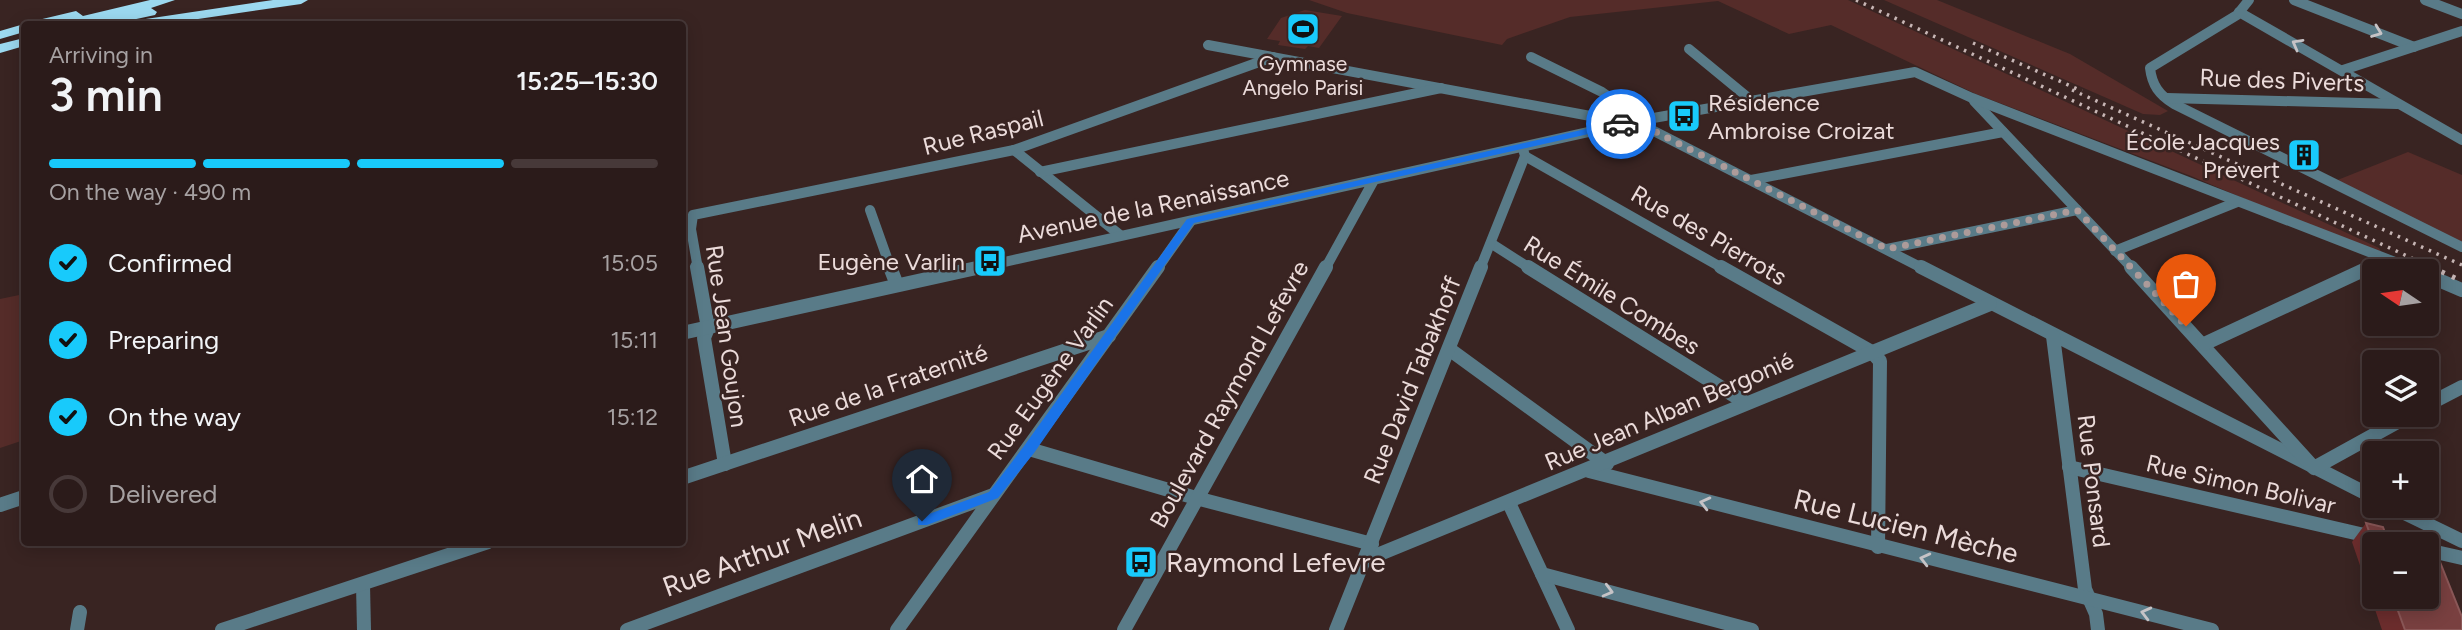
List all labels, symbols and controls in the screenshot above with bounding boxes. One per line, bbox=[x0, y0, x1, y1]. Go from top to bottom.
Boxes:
sports icon: Gymnase Angelo Parisi bbox=[1284, 10, 1322, 48]
one-way arrow bbox=[2370, 24, 2382, 38]
one-way arrow bbox=[2292, 39, 2304, 52]
text: Arriving in bbox=[49, 41, 153, 69]
place label: Gymnase Angelo Parisi bbox=[1242, 51, 1364, 100]
street label: Rue des Piverts bbox=[2199, 63, 2365, 97]
text: 15:25–15:30 bbox=[516, 65, 658, 97]
text: 3 min bbox=[49, 67, 163, 123]
place label: Résidence Ambroise Croizat bbox=[1708, 88, 1895, 145]
courier bbox=[1586, 89, 1656, 159]
bus stop icon: Résidence Ambroise Croizat bbox=[1665, 97, 1703, 135]
street label: Rue Raspail bbox=[920, 103, 1046, 161]
icon: car bbox=[1602, 105, 1640, 143]
place label: École Jacques Prevert bbox=[2125, 127, 2280, 184]
building icon: École Jacques Prevert bbox=[2285, 136, 2323, 174]
street label: Avenue de la Renaissance bbox=[1014, 163, 1292, 249]
text: On the way · 490 m bbox=[49, 178, 251, 206]
street label: Rue des Pierrots bbox=[1626, 179, 1792, 291]
street label: Rue Émile Combes bbox=[1519, 229, 1705, 361]
bus stop icon: Eugène Varlin bbox=[971, 242, 1009, 280]
street label: Rue Jean Goujon bbox=[700, 243, 754, 429]
icon: check bbox=[49, 244, 87, 282]
text: Confirmed bbox=[108, 247, 232, 279]
place label: Eugène Varlin bbox=[817, 247, 965, 276]
text: 15:05 bbox=[601, 249, 658, 277]
pin bbox=[2156, 254, 2216, 326]
street label: Boulevard Raymond Lefevre bbox=[1143, 255, 1315, 533]
north arrow bbox=[2362, 259, 2440, 336]
map controls bbox=[2362, 259, 2439, 609]
icon: bag bbox=[2167, 265, 2205, 303]
street label: Rue David Tabakhoff bbox=[1357, 272, 1467, 488]
street label: Rue Eugène Varlin bbox=[981, 291, 1119, 465]
icon: check bbox=[49, 321, 87, 359]
text: Preparing bbox=[108, 324, 219, 356]
text: 15:11 bbox=[610, 326, 658, 354]
street label: Rue de la Fraternité bbox=[785, 337, 991, 433]
street label: Rue Jean Alban Bergonié bbox=[1540, 345, 1798, 477]
button: layers bbox=[2362, 350, 2439, 427]
icon: check bbox=[49, 398, 87, 436]
text: On the way bbox=[108, 401, 241, 433]
text: 15:12 bbox=[607, 403, 658, 431]
street label: Rue Ponsard bbox=[2071, 413, 2117, 549]
button: + bbox=[2362, 441, 2439, 518]
street label: Rue Simon Bolivar bbox=[2144, 448, 2338, 520]
pin bbox=[892, 449, 952, 521]
icon: home bbox=[903, 460, 941, 498]
text: Delivered bbox=[108, 478, 217, 510]
street label: Rue Lucien Mèche bbox=[1790, 482, 2022, 570]
one-way arrow bbox=[1699, 497, 1711, 511]
street label: Rue Arthur Melin bbox=[658, 500, 866, 604]
button: − bbox=[2362, 532, 2439, 609]
bus stop icon: Raymond Lefevre bbox=[1122, 543, 1160, 581]
place label: Raymond Lefevre bbox=[1166, 545, 1386, 579]
one-way arrow bbox=[1919, 552, 1931, 567]
one-way arrow bbox=[1602, 583, 1614, 598]
one-way arrow bbox=[2140, 607, 2152, 621]

